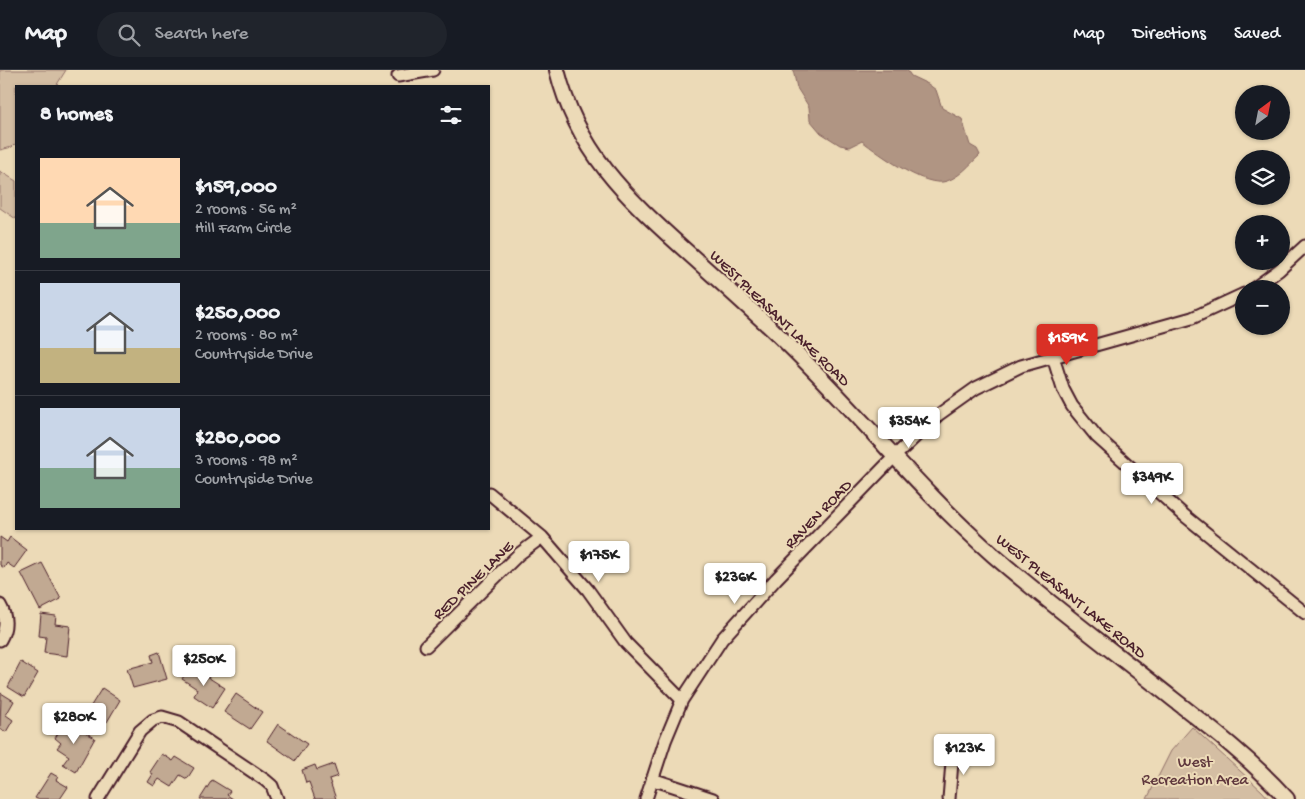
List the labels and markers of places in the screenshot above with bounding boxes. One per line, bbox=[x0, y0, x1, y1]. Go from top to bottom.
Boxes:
pin: $159K bbox=[1032, 324, 1102, 366]
pin: $354K bbox=[874, 406, 944, 449]
pin: $349K bbox=[1117, 462, 1187, 505]
pin: $175K bbox=[564, 540, 634, 583]
pin: $236K bbox=[700, 562, 770, 605]
pin: $250K bbox=[169, 644, 239, 687]
pin: $280K bbox=[39, 702, 109, 745]
pin: $123K bbox=[929, 734, 999, 776]

